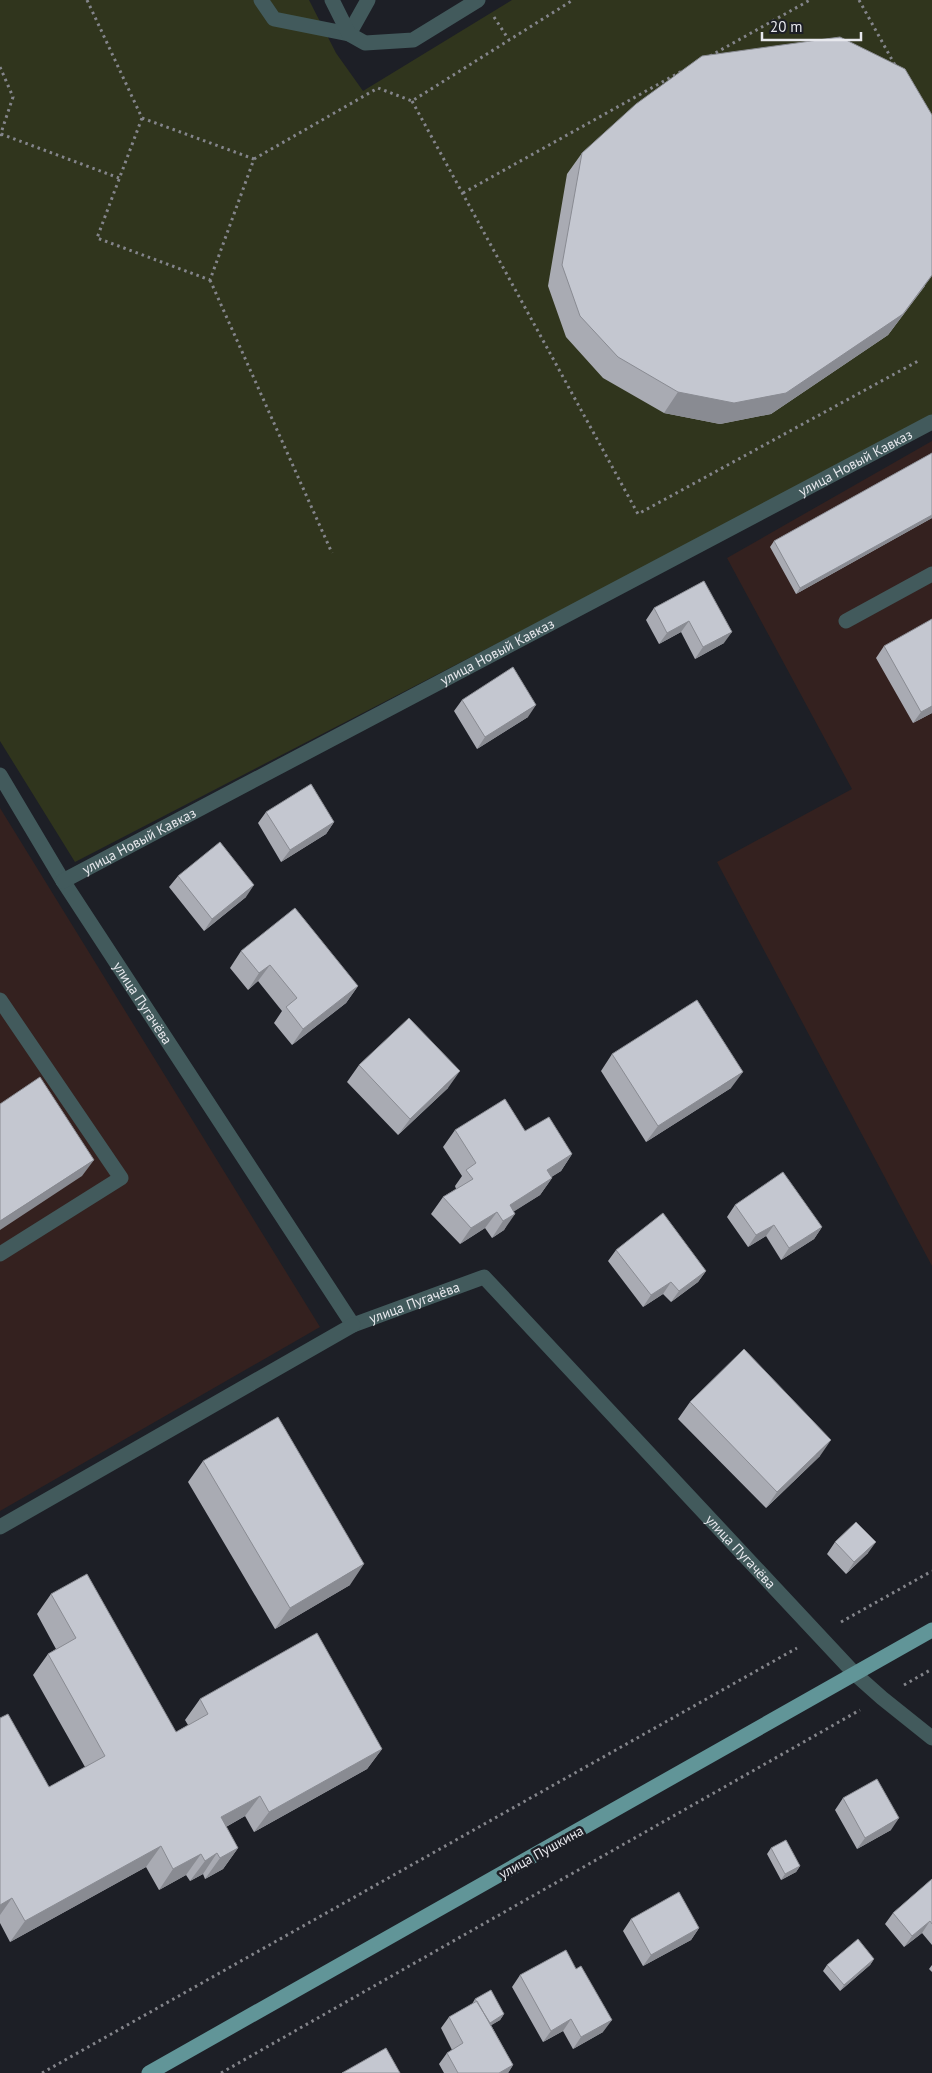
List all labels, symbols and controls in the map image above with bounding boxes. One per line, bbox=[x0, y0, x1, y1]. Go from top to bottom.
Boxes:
scale bar bbox=[762, 10, 861, 42]
text: 20 m bbox=[770, 17, 803, 36]
street label: улица Новый Кавказ bbox=[795, 425, 915, 500]
street label: улица Новый Кавказ bbox=[437, 614, 557, 689]
street label: улица Новый Кавказ bbox=[79, 803, 199, 878]
street label: улица Пугачёва bbox=[109, 958, 176, 1048]
street label: улица Пугачёва bbox=[367, 1278, 462, 1327]
street label: улица Пугачёва bbox=[702, 1511, 780, 1593]
street label: улица Пушкина bbox=[495, 1821, 587, 1883]

